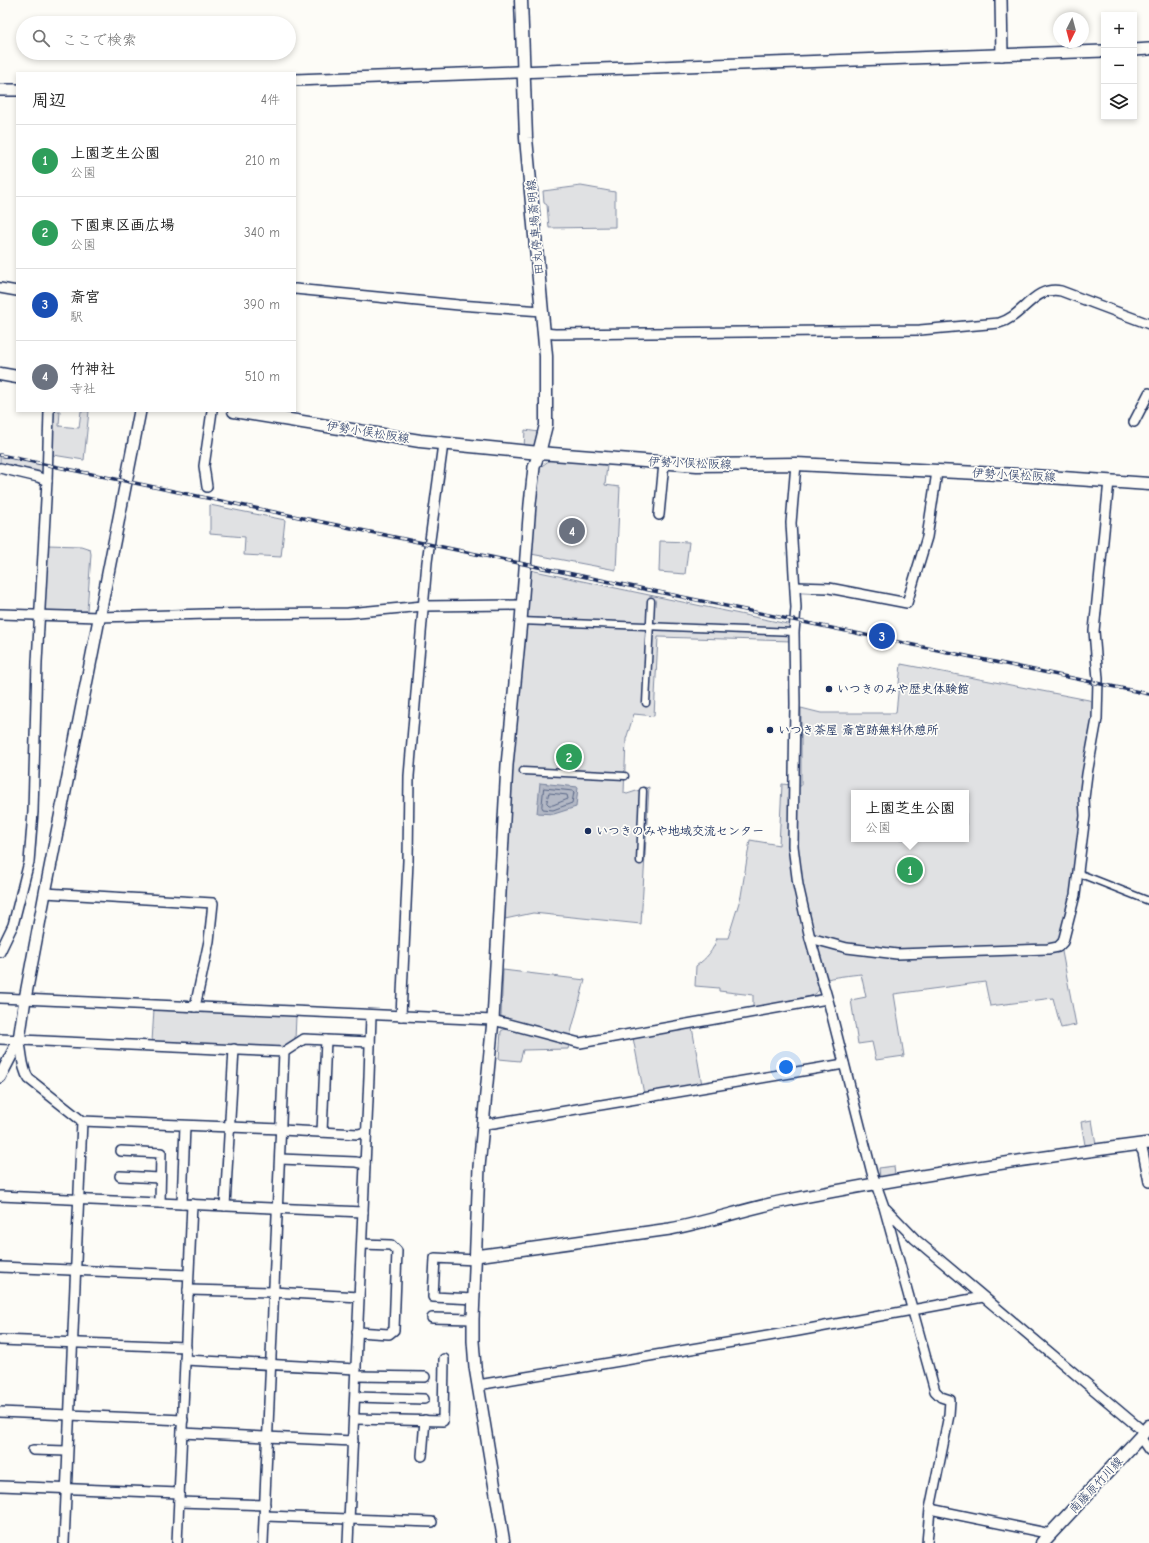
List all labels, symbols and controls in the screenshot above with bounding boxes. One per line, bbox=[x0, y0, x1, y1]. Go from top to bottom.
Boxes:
north arrow bbox=[1053, 12, 1089, 48]
map controls bbox=[1101, 12, 1137, 120]
button: + bbox=[1101, 12, 1137, 48]
search box bbox=[16, 16, 296, 60]
icon: search bbox=[30, 27, 52, 49]
text: ここで検索 bbox=[62, 31, 137, 49]
button: − bbox=[1101, 48, 1137, 84]
button: layers bbox=[1101, 84, 1137, 120]
text: 周辺 bbox=[32, 91, 66, 110]
text: 4件 bbox=[261, 92, 280, 107]
text: 上園芝生公園 bbox=[70, 144, 160, 162]
text: 1 bbox=[42, 153, 48, 168]
text: 210 m bbox=[245, 153, 280, 168]
text: 公園 bbox=[70, 165, 96, 180]
street label: 田丸停車場斎明線 bbox=[524, 179, 546, 275]
text: 下園東区画広場 bbox=[70, 216, 175, 234]
text: 2 bbox=[42, 225, 48, 240]
text: 340 m bbox=[244, 225, 280, 240]
text: 公園 bbox=[70, 237, 96, 252]
text: 斎宮 bbox=[70, 288, 100, 306]
text: 3 bbox=[42, 297, 48, 312]
text: 390 m bbox=[244, 297, 280, 312]
text: 駅 bbox=[70, 309, 83, 324]
text: 竹神社 bbox=[70, 360, 115, 378]
text: 4 bbox=[42, 369, 48, 384]
text: 510 m bbox=[245, 369, 280, 384]
text: 寺社 bbox=[70, 381, 96, 396]
street label: 伊勢小俣松阪線 bbox=[325, 419, 411, 445]
street label: 伊勢小俣松阪線 bbox=[648, 455, 732, 471]
street label: 伊勢小俣松阪線 bbox=[972, 466, 1056, 484]
pin: 4 bbox=[559, 516, 585, 546]
pin: 3 bbox=[869, 621, 895, 651]
place label: いつきのみや歴史体験館 bbox=[837, 682, 969, 696]
marker: いつきのみや歴史体験館 bbox=[824, 684, 834, 694]
place label: いつき茶屋 斎宮跡無料休憩所 bbox=[778, 723, 939, 737]
marker: いつき茶屋 斎宮跡無料休憩所 bbox=[765, 725, 775, 735]
pin: 2 bbox=[556, 742, 582, 772]
popup bbox=[851, 790, 969, 842]
text: 上園芝生公園 bbox=[865, 799, 955, 817]
text: 公園 bbox=[865, 820, 891, 835]
place label: いつきのみや地域交流センター bbox=[596, 824, 764, 838]
marker: いつきのみや地域交流センター bbox=[583, 826, 593, 836]
pin: 1 bbox=[897, 855, 923, 885]
your location bbox=[776, 1057, 796, 1077]
street label: 南藤原竹川線 bbox=[1066, 1454, 1126, 1516]

